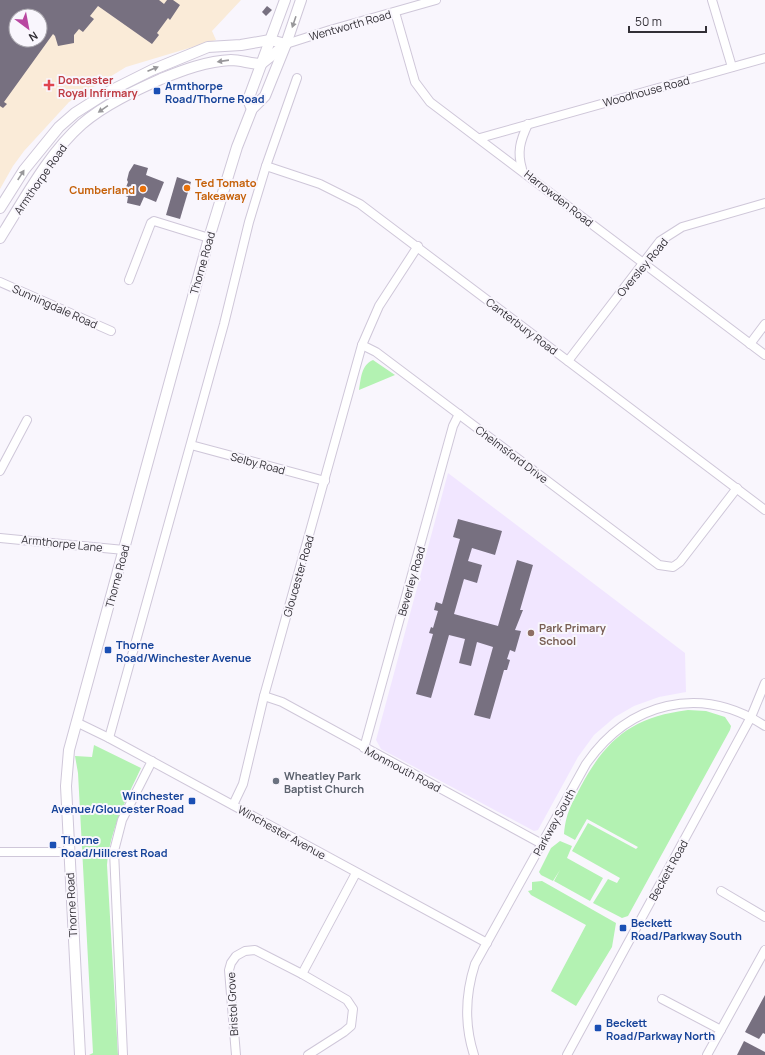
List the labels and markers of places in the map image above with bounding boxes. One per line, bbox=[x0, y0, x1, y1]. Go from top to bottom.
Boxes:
place label: Doncaster Royal Infirmary bbox=[58, 72, 139, 100]
place label: Armthorpe Road/Thorne Road bbox=[165, 78, 265, 106]
marker: Doncaster Royal Infirmary bbox=[43, 79, 55, 91]
marker: Armthorpe Road/Thorne Road bbox=[152, 86, 162, 96]
place label: Ted Tomato Takeaway bbox=[195, 175, 257, 203]
place label: Cumberland bbox=[69, 182, 135, 197]
marker: Ted Tomato Takeaway bbox=[182, 183, 192, 193]
marker: Cumberland bbox=[138, 184, 148, 194]
place label: Park Primary School bbox=[539, 620, 607, 648]
marker: Park Primary School bbox=[526, 628, 536, 638]
place label: Thorne Road/Winchester Avenue bbox=[116, 637, 252, 665]
marker: Thorne Road/Winchester Avenue bbox=[103, 645, 113, 655]
place label: Wheatley Park Baptist Church bbox=[284, 768, 364, 796]
marker: Wheatley Park Baptist Church bbox=[271, 776, 281, 786]
place label: Winchester Avenue/Gloucester Road bbox=[51, 788, 185, 816]
marker: Winchester Avenue/Gloucester Road bbox=[187, 796, 197, 806]
place label: Thorne Road/Hillcrest Road bbox=[61, 832, 168, 860]
marker: Thorne Road/Hillcrest Road bbox=[48, 840, 58, 850]
place label: Beckett Road/Parkway South bbox=[631, 915, 742, 943]
marker: Beckett Road/Parkway South bbox=[618, 923, 628, 933]
place label: Beckett Road/Parkway North bbox=[606, 1015, 715, 1043]
marker: Beckett Road/Parkway North bbox=[593, 1023, 603, 1033]

